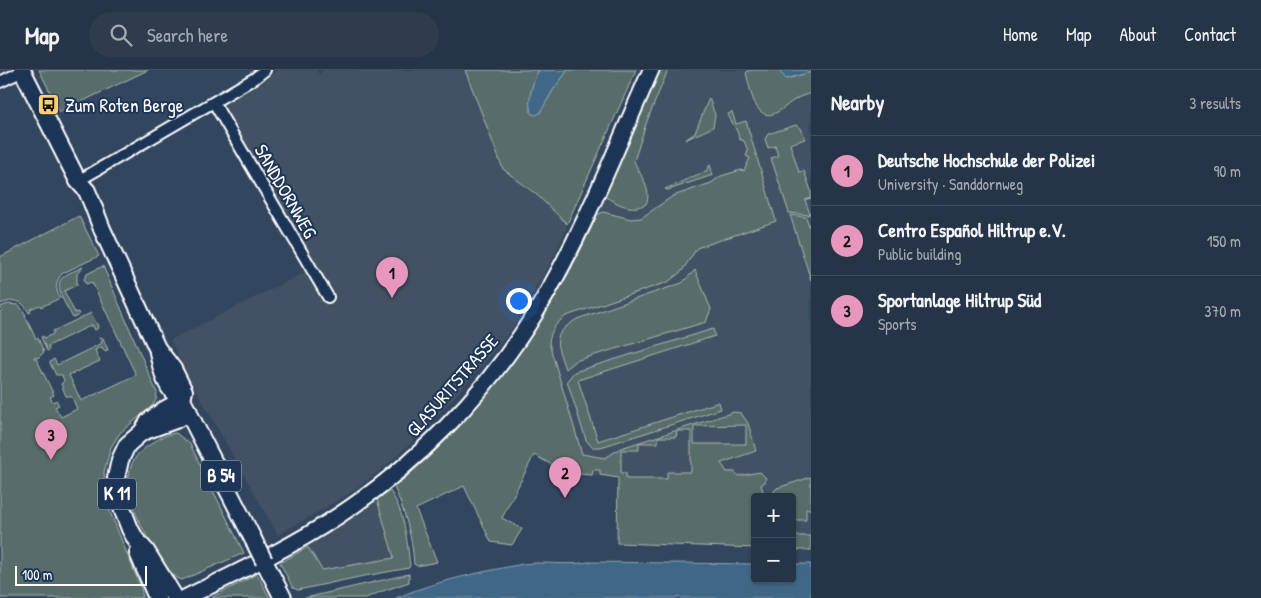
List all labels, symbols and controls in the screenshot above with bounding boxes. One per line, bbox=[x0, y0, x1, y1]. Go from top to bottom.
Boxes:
search box bbox=[89, 12, 439, 57]
text: Map bbox=[25, 19, 59, 51]
icon: search bbox=[107, 21, 135, 49]
text: Search here bbox=[147, 22, 228, 48]
text: Home bbox=[1003, 22, 1038, 47]
text: Map bbox=[1066, 22, 1091, 47]
text: About bbox=[1119, 22, 1156, 47]
text: Contact bbox=[1184, 22, 1236, 47]
text: Nearby bbox=[831, 88, 884, 117]
place label: Zum Roten Berge bbox=[65, 92, 184, 118]
text: 3 results bbox=[1189, 92, 1241, 114]
bus stop icon: Zum Roten Berge bbox=[37, 93, 61, 117]
street label: SANDDORNWEG bbox=[249, 139, 323, 243]
text: Deutsche Hochschule der Polizei bbox=[878, 147, 1095, 173]
text: 1 bbox=[844, 160, 850, 182]
text: 90 m bbox=[1213, 160, 1241, 182]
text: University · Sanddornweg bbox=[878, 173, 1023, 195]
text: Centro Español Hiltrup e.V. bbox=[878, 217, 1066, 243]
text: 2 bbox=[843, 230, 851, 252]
text: 150 m bbox=[1207, 230, 1241, 252]
text: Public building bbox=[878, 243, 961, 265]
pin: 1 bbox=[376, 257, 408, 298]
text: Sportanlage Hiltrup Süd bbox=[878, 287, 1041, 313]
your location bbox=[506, 288, 532, 314]
text: 3 bbox=[843, 300, 851, 322]
text: 370 m bbox=[1204, 300, 1241, 322]
text: Sports bbox=[878, 313, 916, 335]
street label: GLASURITSTRASSE bbox=[400, 328, 504, 442]
pin: 3 bbox=[35, 419, 67, 460]
pin: 2 bbox=[549, 457, 581, 498]
road number: B 54 bbox=[201, 461, 241, 492]
road number: K 11 bbox=[98, 478, 136, 509]
map controls bbox=[751, 493, 796, 583]
button: + bbox=[751, 493, 796, 538]
button: − bbox=[751, 538, 796, 583]
scale bar bbox=[15, 563, 148, 586]
text: 100 m bbox=[22, 565, 52, 584]

